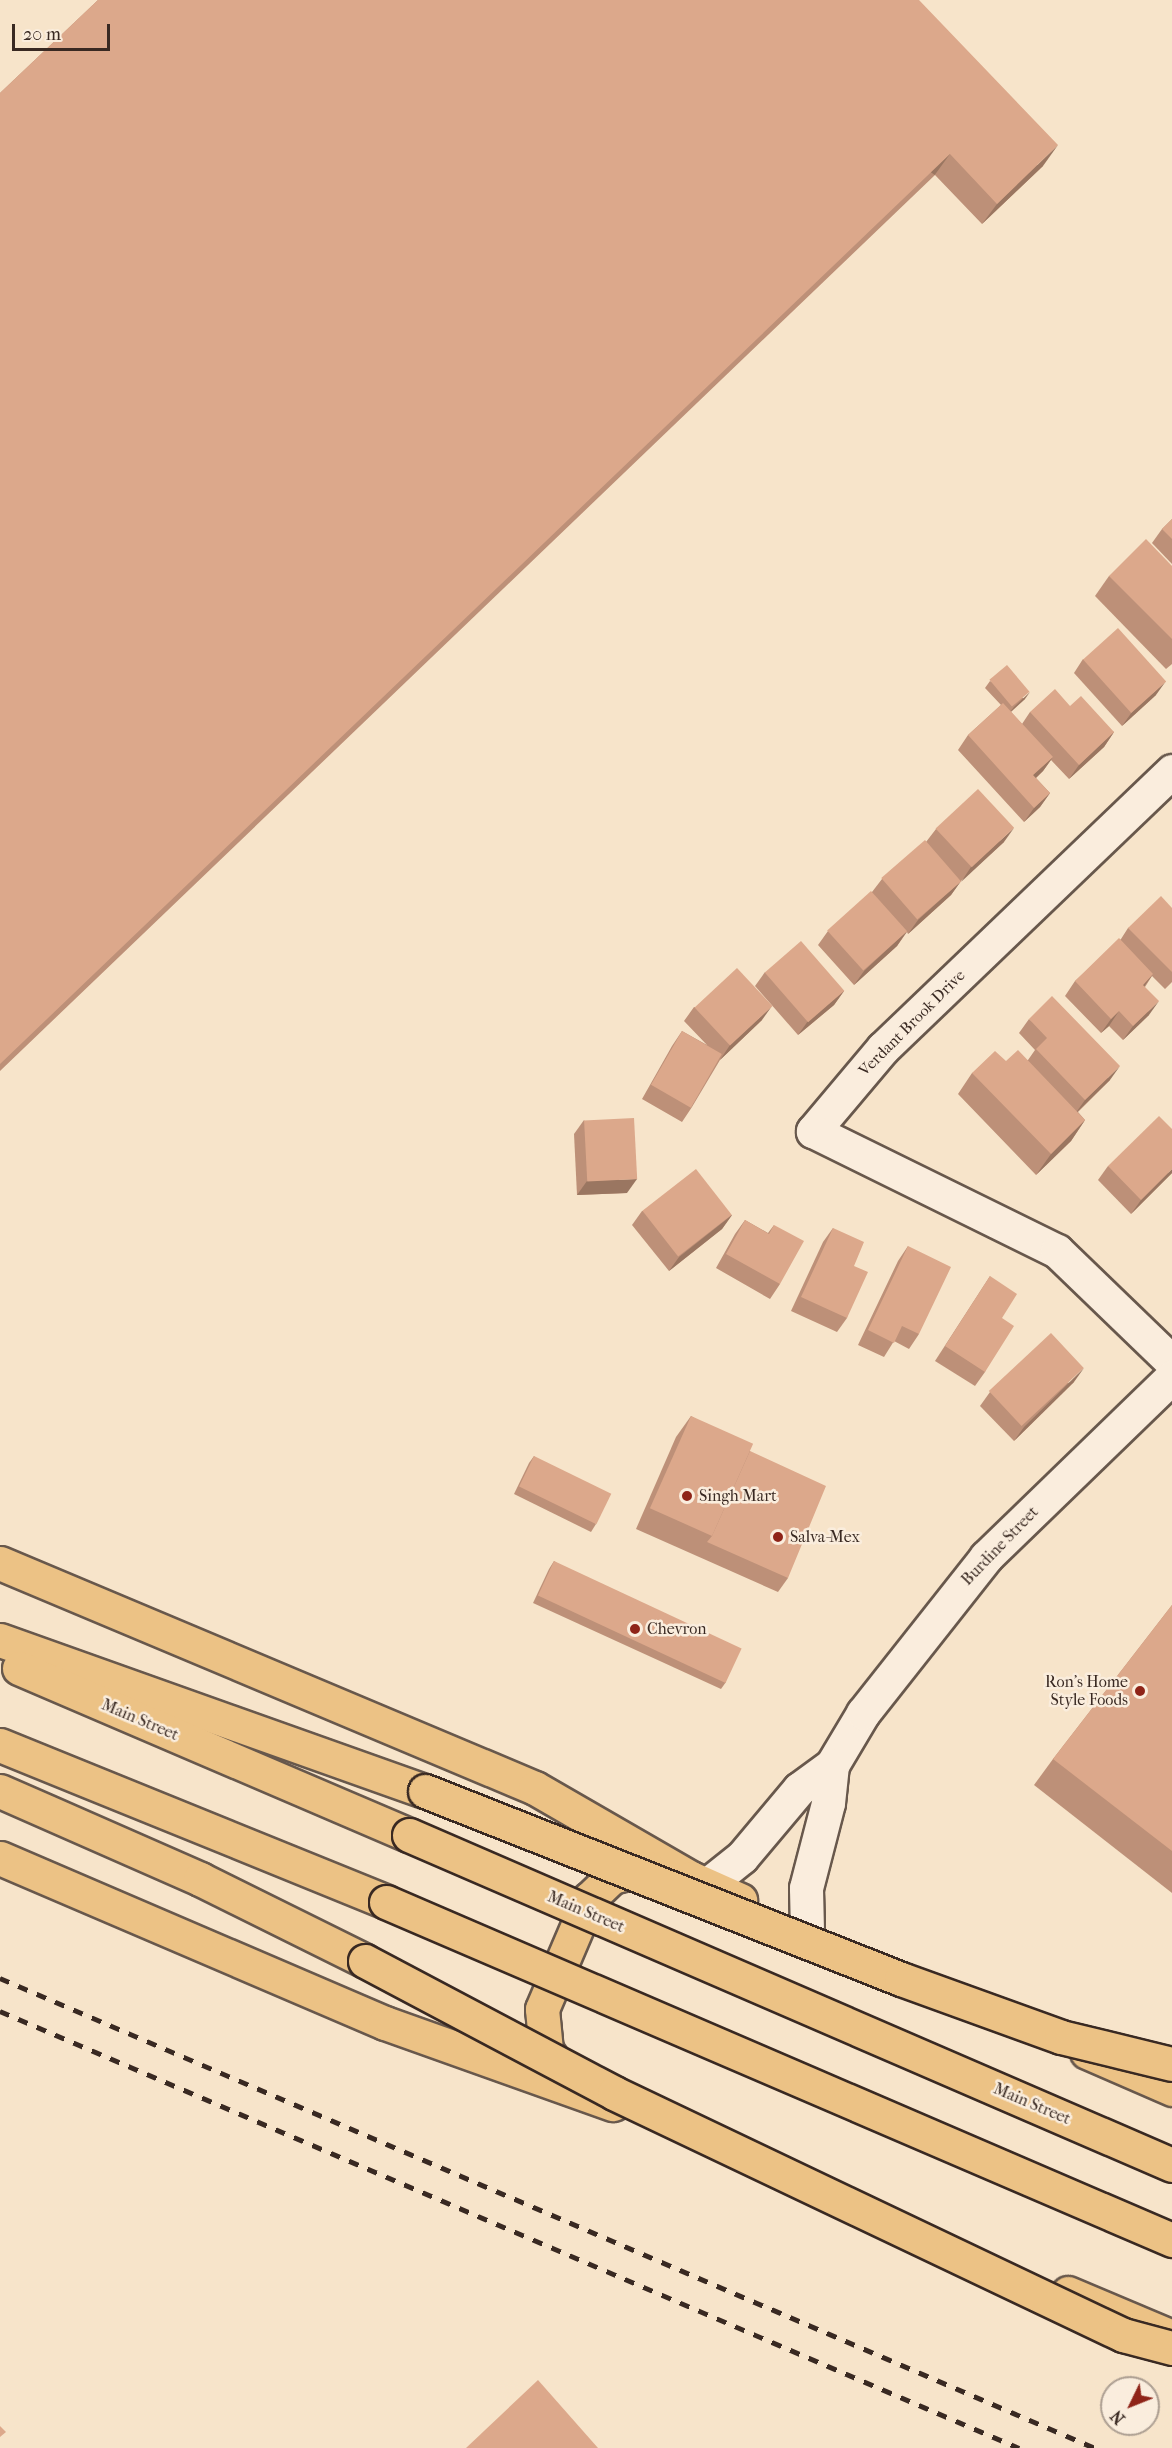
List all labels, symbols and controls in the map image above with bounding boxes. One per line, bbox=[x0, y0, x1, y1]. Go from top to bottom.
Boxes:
scale bar bbox=[15, 12, 112, 50]
text: 20 m bbox=[23, 24, 61, 45]
street label: Verdant Brook Drive bbox=[855, 966, 969, 1080]
place label: Singh Mart bbox=[699, 1486, 777, 1506]
marker: Singh Mart bbox=[680, 1489, 694, 1503]
street label: Burdine Street bbox=[958, 1503, 1042, 1589]
place label: Salva-Mex bbox=[790, 1527, 860, 1547]
marker: Salva-Mex bbox=[771, 1530, 785, 1544]
place label: Chevron bbox=[647, 1619, 706, 1639]
marker: Chevron bbox=[628, 1622, 642, 1636]
place label: Ron's Home Style Foods bbox=[1045, 1672, 1128, 1710]
marker: Ron's Home Style Foods bbox=[1133, 1684, 1147, 1698]
street label: Main Street bbox=[99, 1695, 181, 1745]
street label: Main Street bbox=[545, 1887, 627, 1937]
street label: Main Street bbox=[991, 2079, 1073, 2129]
north arrow bbox=[1100, 2376, 1160, 2436]
text: N bbox=[1107, 2406, 1129, 2428]

